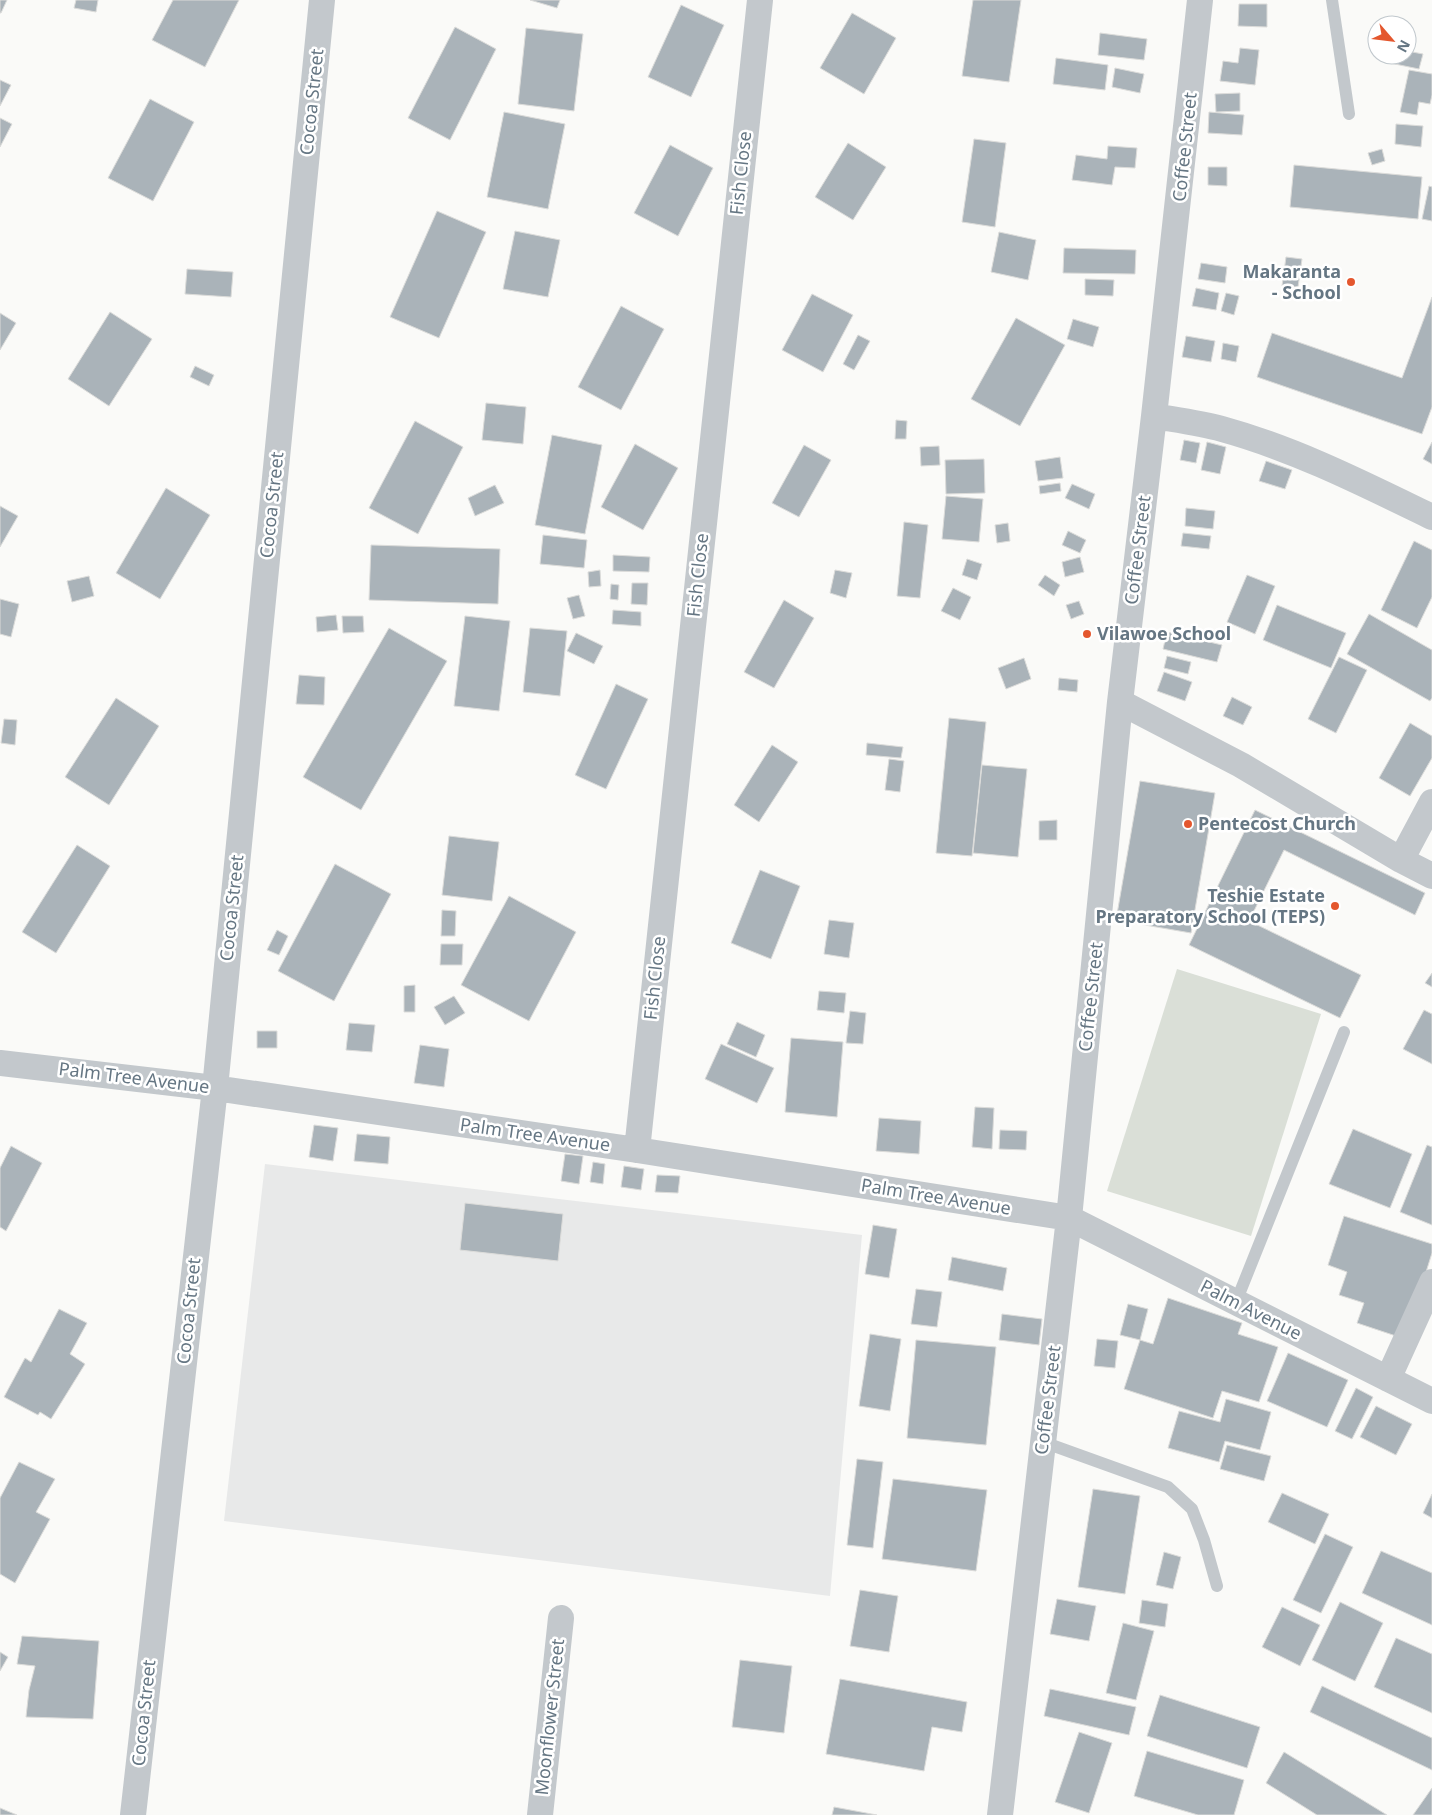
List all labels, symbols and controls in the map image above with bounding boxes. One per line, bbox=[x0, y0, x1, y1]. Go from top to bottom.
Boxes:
north arrow bbox=[1367, 15, 1417, 65]
text: N bbox=[1393, 37, 1415, 56]
street label: Cocoa Street bbox=[293, 47, 329, 156]
street label: Coffee Street bbox=[1166, 90, 1202, 203]
street label: Fish Close bbox=[724, 130, 756, 216]
place label: Makaranta - School bbox=[1243, 259, 1341, 304]
marker: Makaranta - School bbox=[1345, 276, 1357, 288]
street label: Cocoa Street bbox=[253, 450, 289, 559]
street label: Coffee Street bbox=[1118, 493, 1156, 606]
street label: Fish Close bbox=[681, 532, 713, 618]
place label: Vilawoe School bbox=[1097, 621, 1231, 645]
marker: Vilawoe School bbox=[1081, 628, 1093, 640]
place label: Pentecost Church bbox=[1198, 811, 1356, 835]
marker: Pentecost Church bbox=[1182, 818, 1194, 830]
street label: Cocoa Street bbox=[213, 853, 249, 962]
place label: Teshie Estate Preparatory School (TEPS) bbox=[1095, 883, 1325, 928]
marker: Teshie Estate Preparatory School (TEPS) bbox=[1329, 900, 1341, 912]
street label: Fish Close bbox=[638, 935, 670, 1021]
street label: Coffee Street bbox=[1072, 940, 1108, 1053]
street label: Palm Tree Avenue bbox=[57, 1056, 211, 1098]
street label: Palm Tree Avenue bbox=[458, 1112, 612, 1156]
street label: Palm Tree Avenue bbox=[859, 1172, 1013, 1220]
street label: Cocoa Street bbox=[170, 1256, 206, 1365]
street label: Palm Avenue bbox=[1197, 1273, 1306, 1345]
street label: Coffee Street bbox=[1028, 1343, 1066, 1456]
street label: Moonflower Street bbox=[529, 1637, 569, 1796]
street label: Cocoa Street bbox=[125, 1658, 161, 1767]

